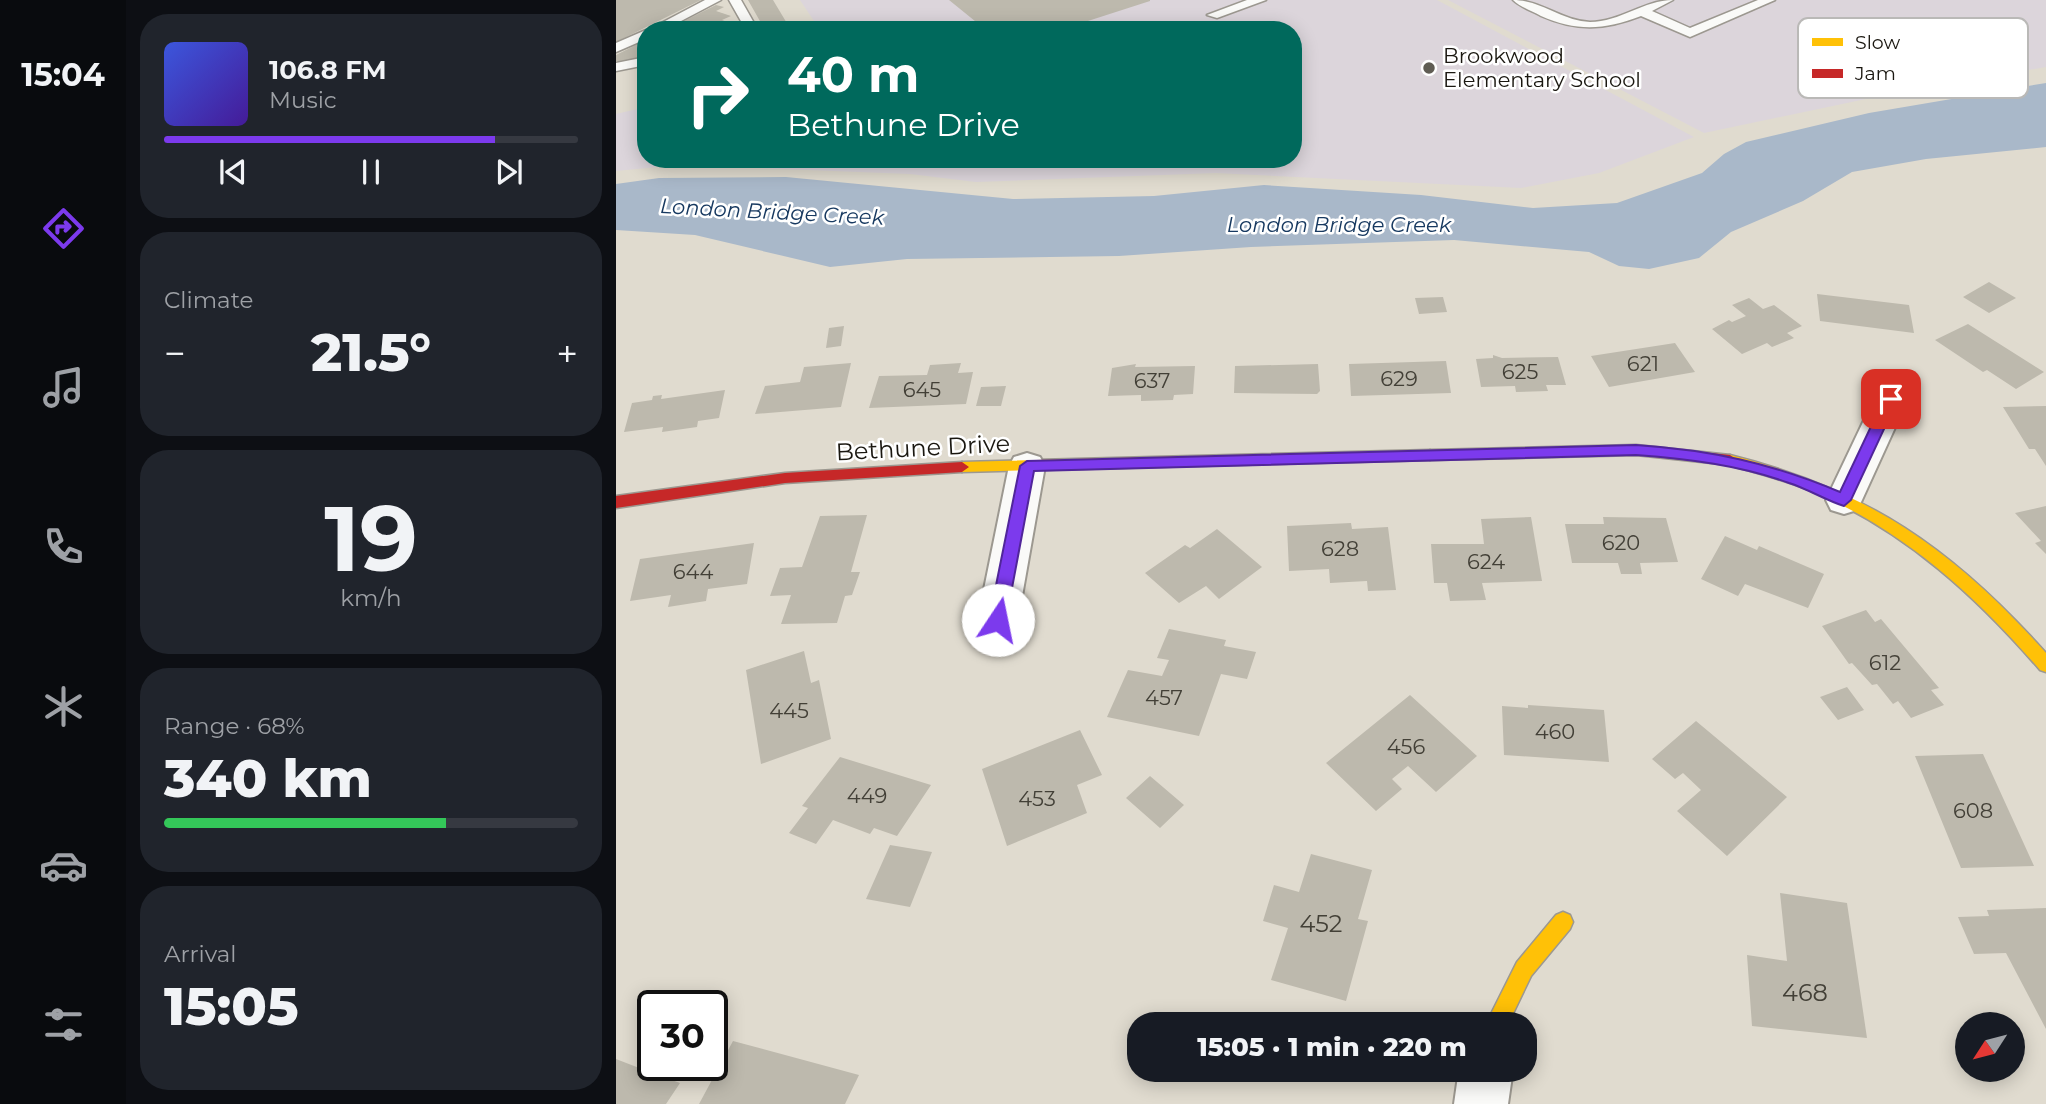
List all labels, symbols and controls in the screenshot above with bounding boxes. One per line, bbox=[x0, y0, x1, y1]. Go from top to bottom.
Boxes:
legend bbox=[1798, 18, 2028, 98]
text: Slow bbox=[1855, 31, 1900, 54]
place label: Brookwood Elementary School bbox=[1443, 43, 1641, 92]
text: 40 m bbox=[787, 45, 919, 104]
icon: right bbox=[672, 49, 763, 140]
text: 106.8 FM bbox=[269, 54, 387, 86]
text: 15:04 bbox=[21, 55, 105, 94]
marker: Brookwood Elementary School bbox=[1421, 60, 1437, 76]
text: Jam bbox=[1854, 62, 1896, 85]
text: Music bbox=[269, 86, 337, 114]
text: Bethune Drive bbox=[787, 105, 1020, 144]
icon: previous bbox=[214, 153, 252, 191]
icon: pause bbox=[352, 153, 390, 191]
icon: next bbox=[490, 153, 528, 191]
water label: London Bridge Creek bbox=[659, 193, 886, 230]
icon: directions bbox=[39, 204, 88, 253]
water label: London Bridge Creek bbox=[1227, 212, 1453, 237]
text: Climate bbox=[164, 286, 253, 314]
text: 21.5° bbox=[311, 321, 431, 384]
text: − bbox=[164, 330, 186, 377]
text: + bbox=[556, 330, 578, 377]
house number: 621 bbox=[1627, 351, 1659, 376]
house number: 625 bbox=[1502, 359, 1538, 384]
icon: music bbox=[39, 363, 88, 412]
house number: 629 bbox=[1380, 366, 1418, 391]
house number: 637 bbox=[1134, 368, 1170, 393]
pin bbox=[1861, 369, 1921, 429]
house number: 645 bbox=[903, 377, 941, 402]
icon: arrive bbox=[1872, 380, 1910, 418]
street label: Bethune Drive bbox=[835, 428, 1011, 467]
text: 19 bbox=[324, 483, 418, 594]
icon: phone bbox=[39, 522, 88, 571]
house number: 620 bbox=[1602, 530, 1640, 555]
house number: 628 bbox=[1321, 536, 1359, 561]
house number: 624 bbox=[1467, 549, 1505, 574]
house number: 644 bbox=[673, 559, 713, 584]
position arrow bbox=[961, 583, 1035, 657]
text: km/h bbox=[340, 584, 402, 612]
house number: 612 bbox=[1869, 650, 1901, 675]
icon: climate bbox=[39, 682, 88, 731]
house number: 457 bbox=[1145, 685, 1183, 710]
house number: 445 bbox=[769, 698, 809, 723]
text: Range · 68% bbox=[164, 712, 305, 740]
house number: 460 bbox=[1535, 719, 1575, 744]
house number: 456 bbox=[1387, 734, 1425, 759]
text: 340 km bbox=[164, 747, 372, 810]
house number: 449 bbox=[847, 783, 887, 808]
house number: 453 bbox=[1018, 786, 1056, 811]
house number: 608 bbox=[1953, 798, 1993, 823]
icon: car bbox=[39, 841, 88, 890]
house number: 452 bbox=[1300, 909, 1342, 938]
text: Arrival bbox=[164, 940, 237, 968]
text: 15:05 bbox=[164, 975, 299, 1038]
house number: 468 bbox=[1782, 978, 1828, 1007]
speed limit sign: 30 bbox=[637, 990, 728, 1081]
icon: filters bbox=[39, 1000, 88, 1049]
north arrow bbox=[1955, 1012, 2025, 1082]
map controls bbox=[1955, 1012, 2025, 1082]
text: 15:05 · 1 min · 220 m bbox=[1197, 1031, 1467, 1063]

